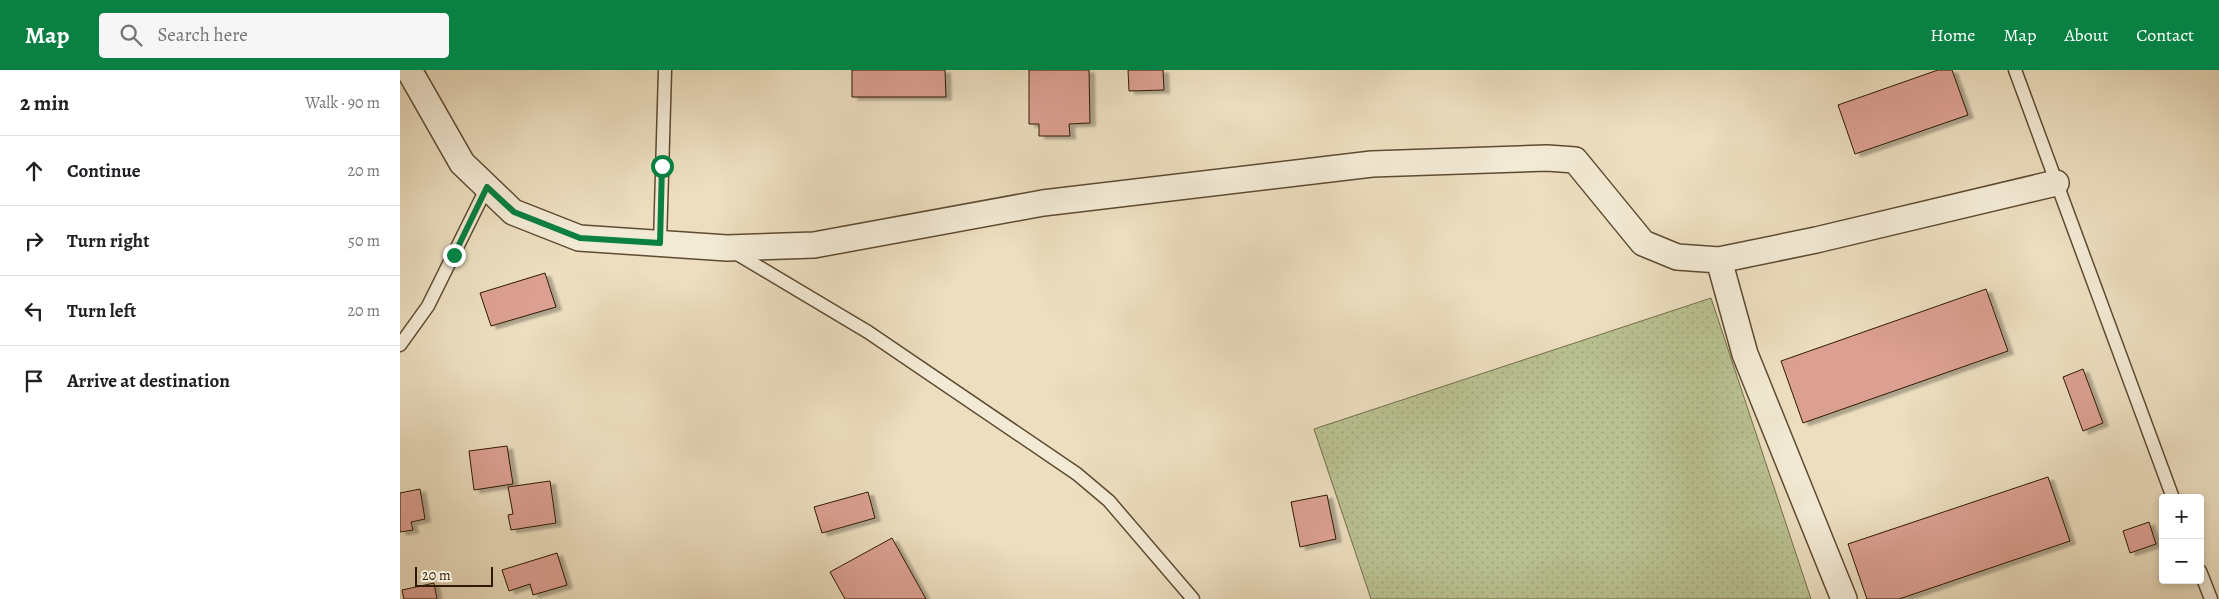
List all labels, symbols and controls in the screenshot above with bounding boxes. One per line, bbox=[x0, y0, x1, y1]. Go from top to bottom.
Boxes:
search box bbox=[99, 13, 449, 58]
text: Map bbox=[25, 19, 69, 51]
icon: search bbox=[117, 21, 145, 49]
text: Search here bbox=[157, 22, 248, 48]
text: Home bbox=[1930, 23, 1975, 47]
text: Map bbox=[2003, 23, 2036, 47]
text: About bbox=[2064, 23, 2108, 47]
text: Contact bbox=[2136, 23, 2194, 47]
text: 2 min bbox=[20, 89, 69, 117]
text: Walk · 90 m bbox=[305, 92, 380, 114]
route start bbox=[651, 155, 674, 178]
icon: ahead bbox=[20, 157, 48, 185]
text: Continue bbox=[67, 158, 141, 184]
text: 20 m bbox=[347, 160, 380, 182]
icon: right bbox=[20, 227, 48, 255]
text: Turn right bbox=[67, 228, 149, 254]
text: 50 m bbox=[348, 230, 380, 252]
route end bbox=[443, 244, 466, 267]
icon: left bbox=[20, 297, 48, 325]
text: Turn left bbox=[67, 298, 136, 324]
text: 20 m bbox=[347, 300, 380, 322]
icon: arrive bbox=[20, 367, 48, 395]
text: Arrive at destination bbox=[67, 368, 230, 394]
map controls bbox=[2159, 494, 2204, 584]
button: + bbox=[2159, 494, 2204, 539]
button: − bbox=[2159, 539, 2204, 584]
scale bar bbox=[415, 564, 492, 587]
text: 20 m bbox=[422, 566, 451, 585]

